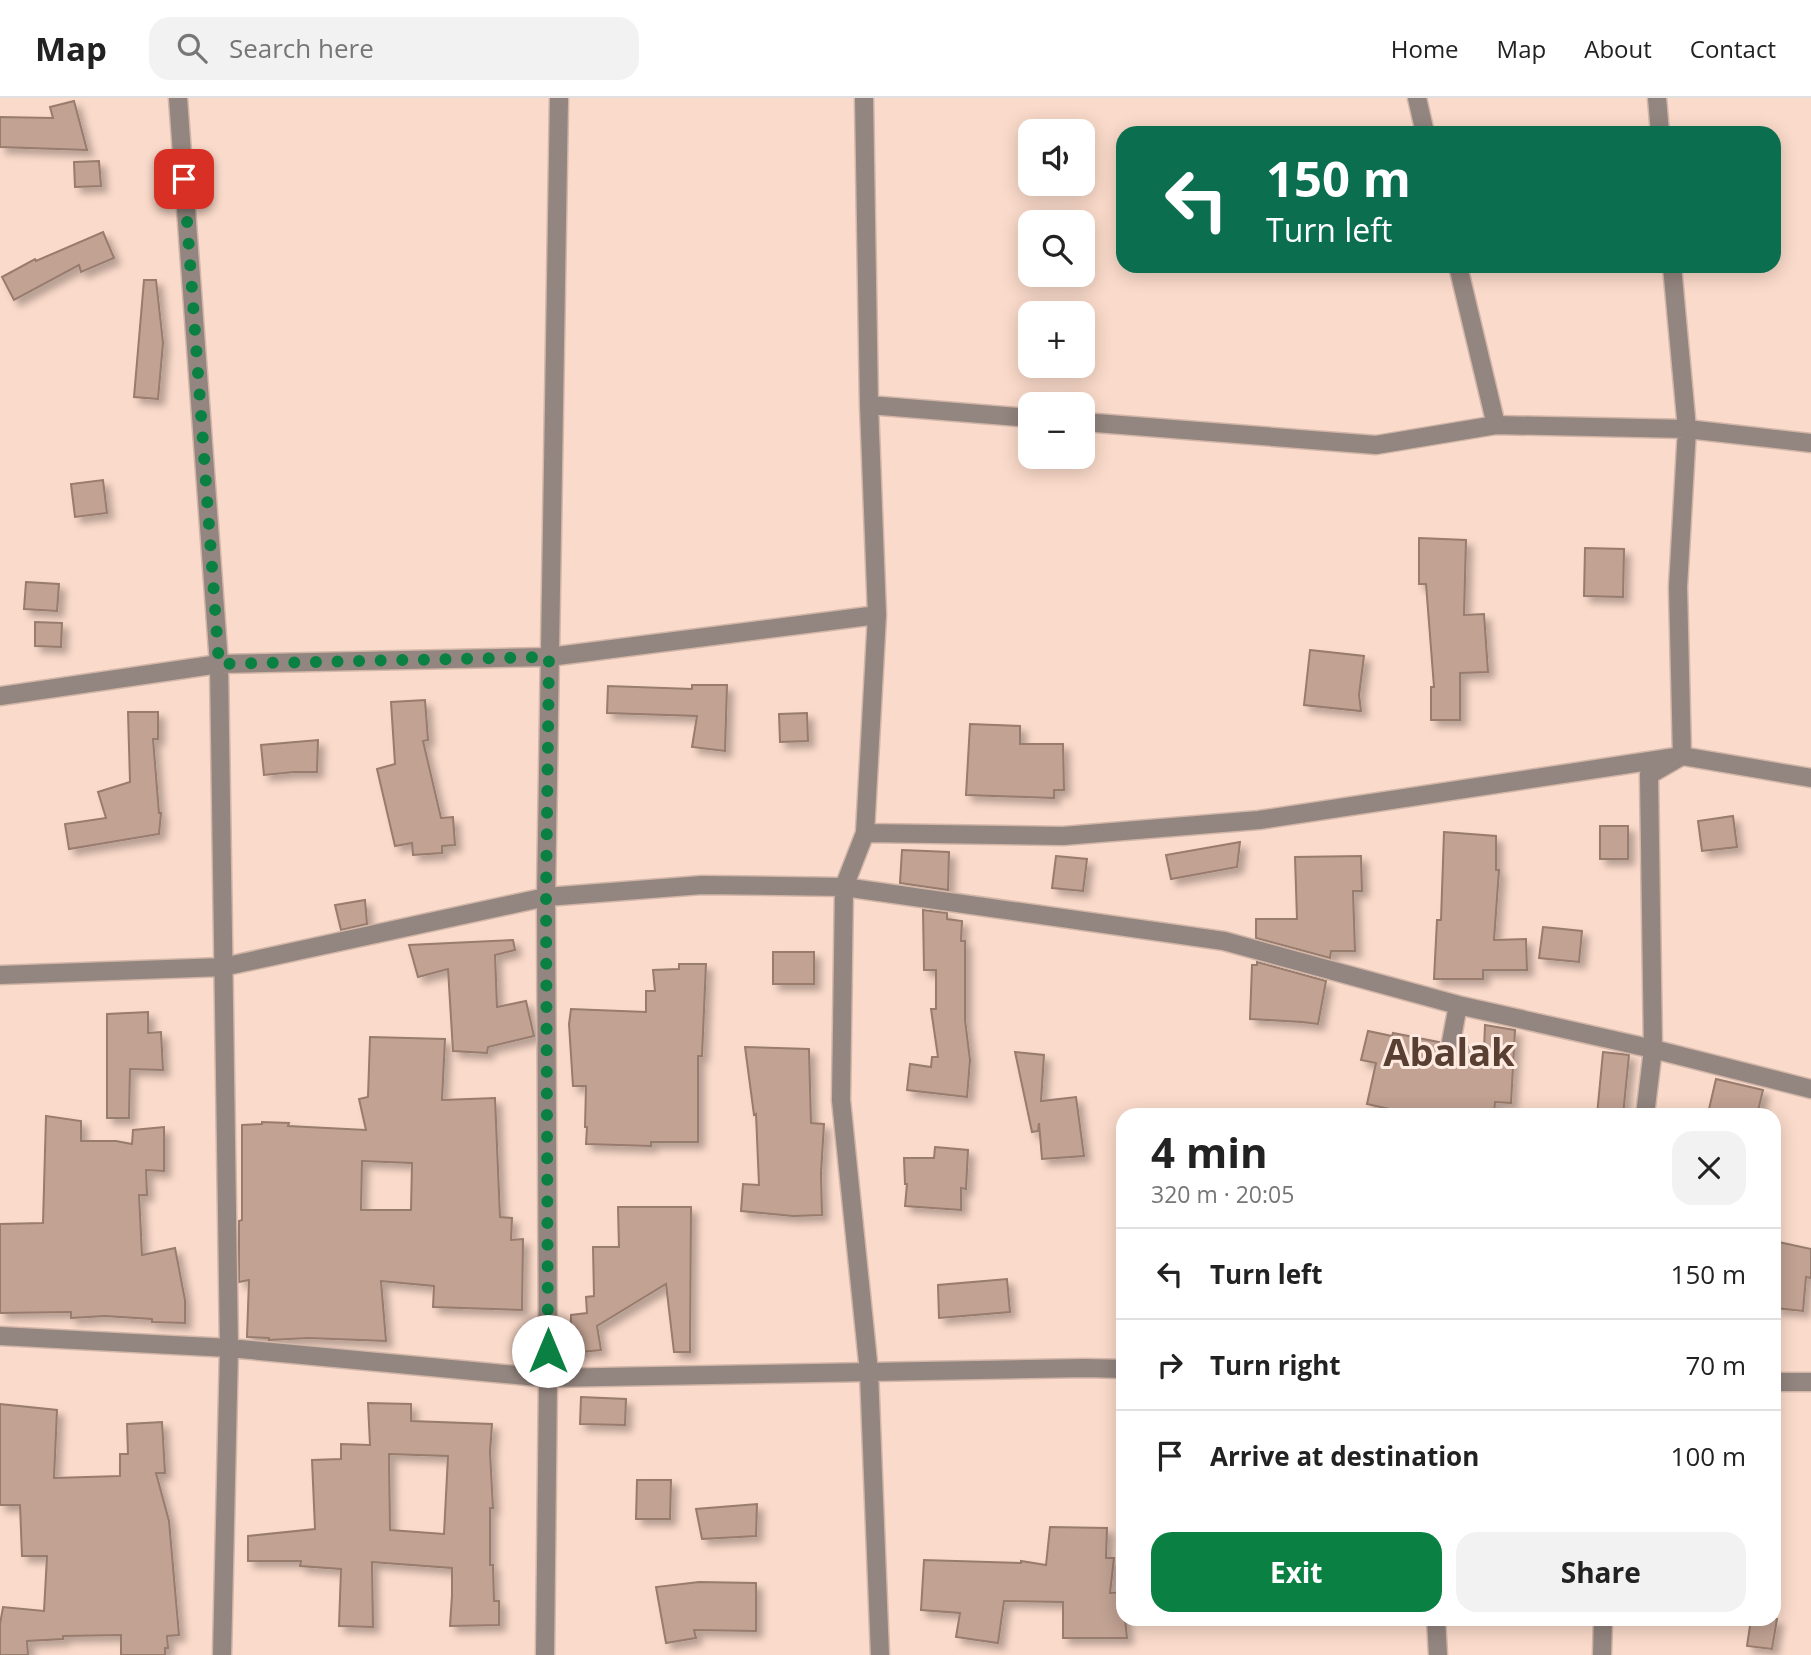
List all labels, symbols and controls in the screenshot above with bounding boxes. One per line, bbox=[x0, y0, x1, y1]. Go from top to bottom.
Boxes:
search box bbox=[149, 17, 639, 80]
text: Map bbox=[35, 26, 107, 71]
icon: search bbox=[173, 29, 211, 67]
text: Search here bbox=[229, 30, 374, 66]
text: Home bbox=[1391, 32, 1459, 65]
text: Map bbox=[1497, 32, 1546, 65]
text: About bbox=[1584, 32, 1652, 65]
text: Contact bbox=[1690, 32, 1776, 65]
map controls bbox=[1018, 119, 1095, 469]
button: sound bbox=[1018, 119, 1095, 196]
text: 150 m bbox=[1266, 145, 1411, 211]
pin bbox=[154, 149, 214, 209]
icon: left bbox=[1151, 154, 1242, 245]
icon: arrive bbox=[165, 160, 203, 198]
text: Turn left bbox=[1266, 208, 1392, 251]
button: search bbox=[1018, 210, 1095, 287]
button: + bbox=[1018, 301, 1095, 378]
button: − bbox=[1018, 392, 1095, 469]
district label: Abalak bbox=[1383, 1025, 1515, 1077]
text: 4 min bbox=[1151, 1123, 1268, 1180]
button: close bbox=[1672, 1131, 1746, 1205]
text: 320 m · 20:05 bbox=[1151, 1178, 1294, 1210]
icon: left bbox=[1151, 1255, 1189, 1293]
text: Turn left bbox=[1210, 1256, 1322, 1292]
text: 150 m bbox=[1671, 1256, 1746, 1292]
position arrow bbox=[511, 1314, 585, 1388]
icon: right bbox=[1151, 1346, 1189, 1384]
text: Turn right bbox=[1210, 1347, 1341, 1383]
text: 70 m bbox=[1685, 1347, 1746, 1383]
icon: arrive bbox=[1151, 1437, 1189, 1475]
text: Arrive at destination bbox=[1210, 1438, 1479, 1474]
text: 100 m bbox=[1671, 1438, 1746, 1474]
button: Exit bbox=[1151, 1532, 1442, 1612]
button: Share bbox=[1456, 1532, 1746, 1612]

